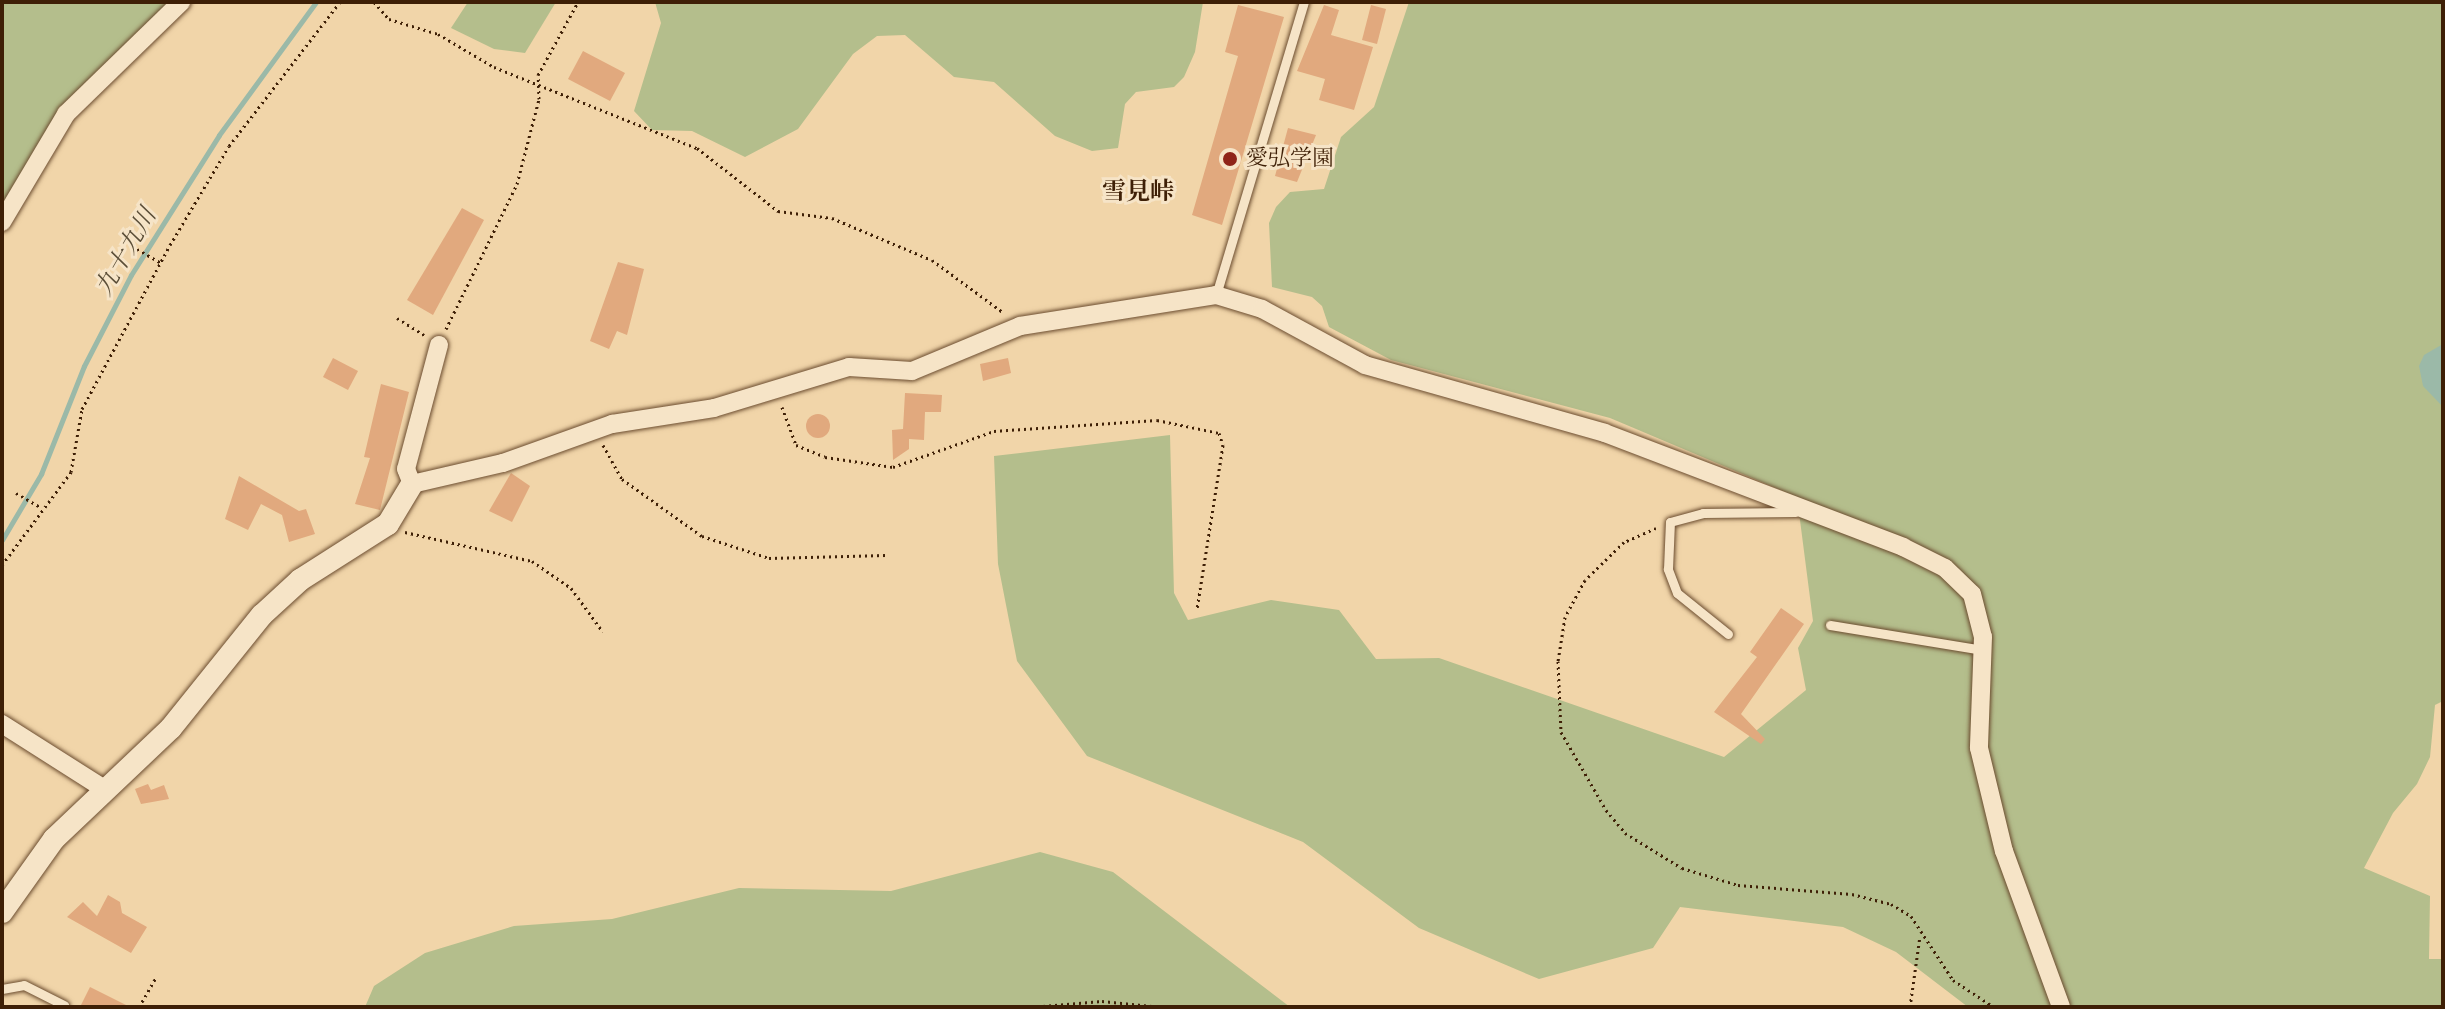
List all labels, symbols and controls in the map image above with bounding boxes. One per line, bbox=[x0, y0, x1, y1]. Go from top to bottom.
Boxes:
place label: 愛弘学園 bbox=[1246, 146, 1334, 172]
marker: 愛弘学園 bbox=[1221, 150, 1239, 168]
district label: 雪見峠 bbox=[1102, 178, 1174, 206]
water label: 九十九川 bbox=[90, 203, 162, 301]

